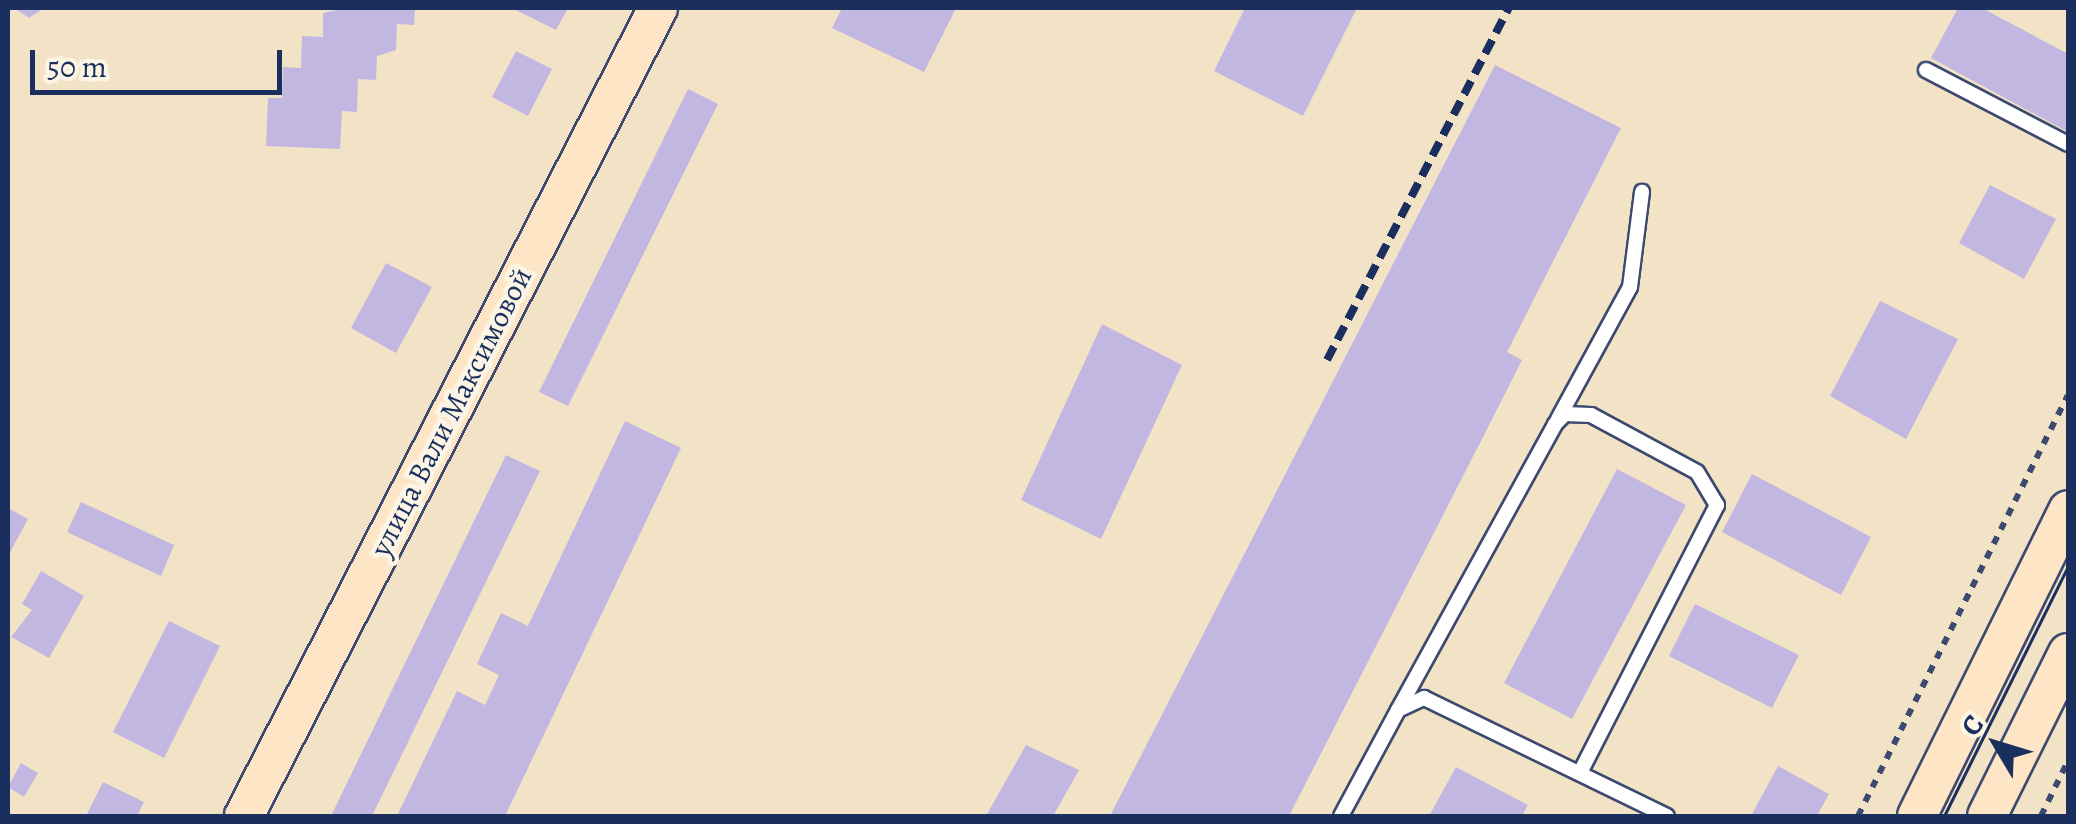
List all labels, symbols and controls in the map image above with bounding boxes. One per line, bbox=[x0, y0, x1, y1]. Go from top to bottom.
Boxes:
scale bar bbox=[35, 30, 288, 92]
text: 50 m bbox=[47, 47, 107, 87]
street label: улица Вали Максимовой bbox=[362, 262, 540, 562]
north arrow bbox=[1946, 694, 2046, 794]
text: С bbox=[1952, 707, 1993, 744]

